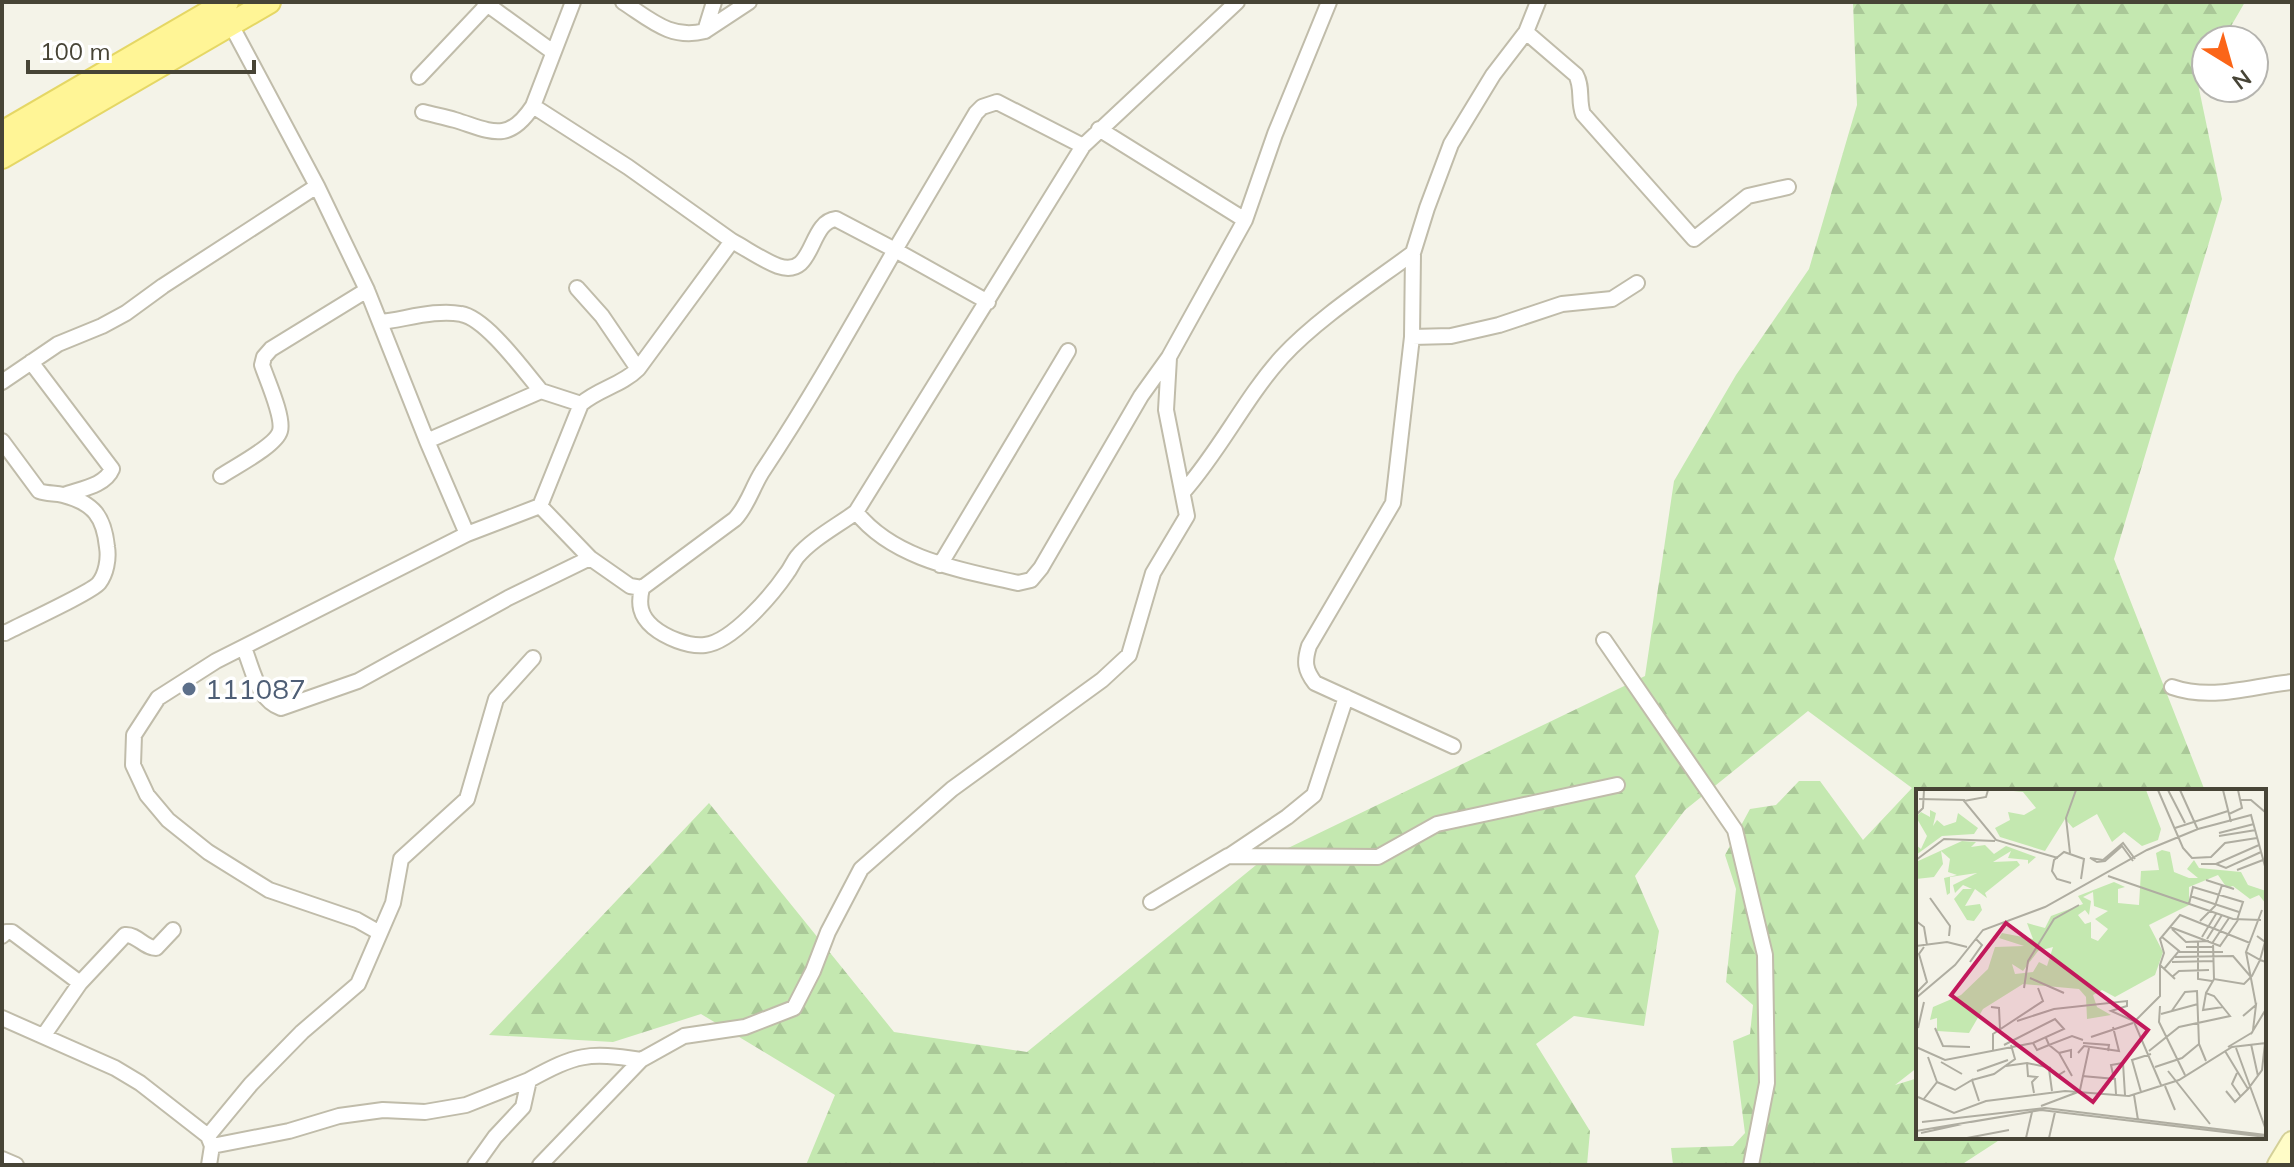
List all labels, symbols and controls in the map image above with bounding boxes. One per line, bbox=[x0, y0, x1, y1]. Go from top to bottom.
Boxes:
scale bar bbox=[28, 24, 254, 74]
north arrow bbox=[2190, 24, 2270, 104]
text: 100 m bbox=[40, 36, 111, 66]
text: N bbox=[2227, 64, 2257, 96]
place label: 111087 bbox=[205, 671, 306, 706]
marker: 111087 bbox=[180, 680, 198, 698]
inset map bbox=[1916, 789, 2266, 1139]

